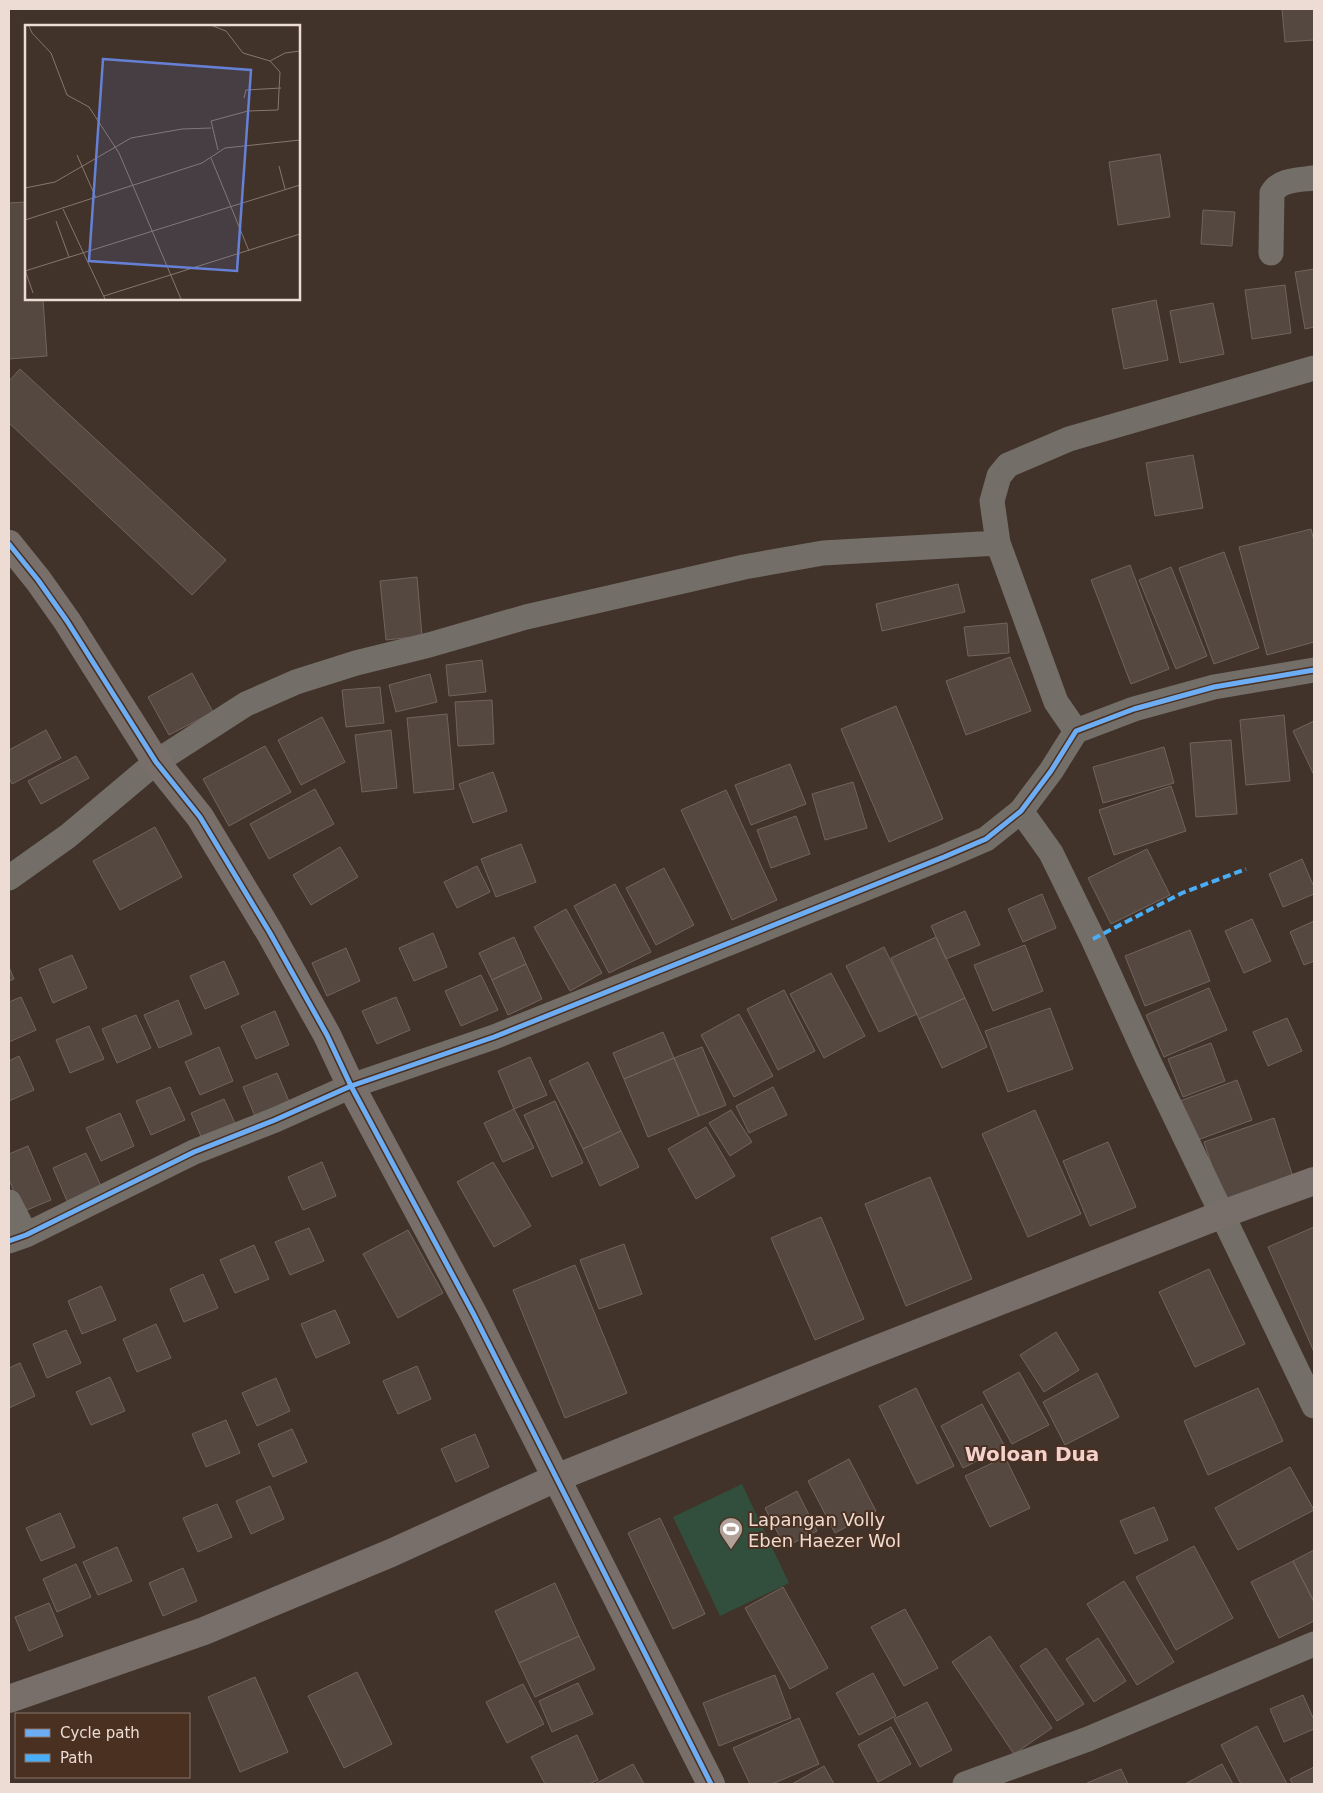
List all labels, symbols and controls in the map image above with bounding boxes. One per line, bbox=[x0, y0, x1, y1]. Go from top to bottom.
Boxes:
inset map bbox=[25, 25, 300, 300]
district label: Woloan Dua bbox=[965, 1442, 1099, 1466]
place label: Lapangan Volly Eben Haezer Wol bbox=[748, 1509, 901, 1551]
sports icon: Lapangan Volly Eben Haezer Wol bbox=[718, 1516, 744, 1550]
legend bbox=[15, 1713, 190, 1778]
text: Cycle path bbox=[60, 1724, 140, 1742]
text: Path bbox=[60, 1749, 93, 1767]

